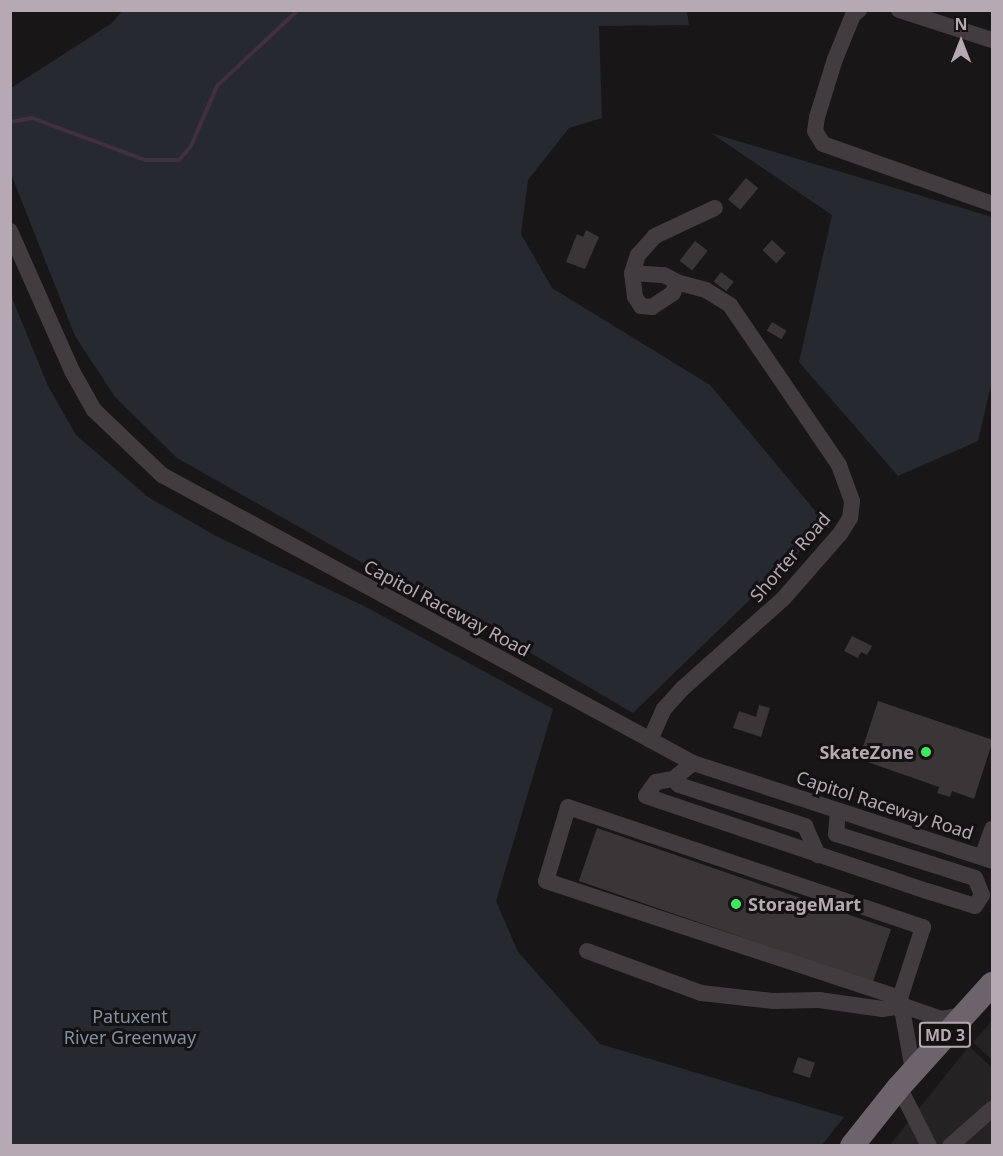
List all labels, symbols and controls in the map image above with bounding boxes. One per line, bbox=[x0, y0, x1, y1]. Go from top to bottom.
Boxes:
north arrow bbox=[931, 12, 991, 72]
text: N bbox=[954, 13, 968, 35]
street label: Shorter Road bbox=[745, 508, 835, 606]
street label: Capitol Raceway Road bbox=[360, 555, 534, 661]
place label: SkateZone bbox=[819, 741, 914, 763]
marker: SkateZone bbox=[919, 745, 933, 759]
street label: Capitol Raceway Road bbox=[794, 766, 976, 844]
place label: StorageMart bbox=[748, 893, 861, 915]
marker: StorageMart bbox=[729, 897, 743, 911]
park label: Patuxent River Greenway bbox=[64, 1006, 196, 1048]
road number: MD 3 bbox=[918, 1022, 972, 1048]

